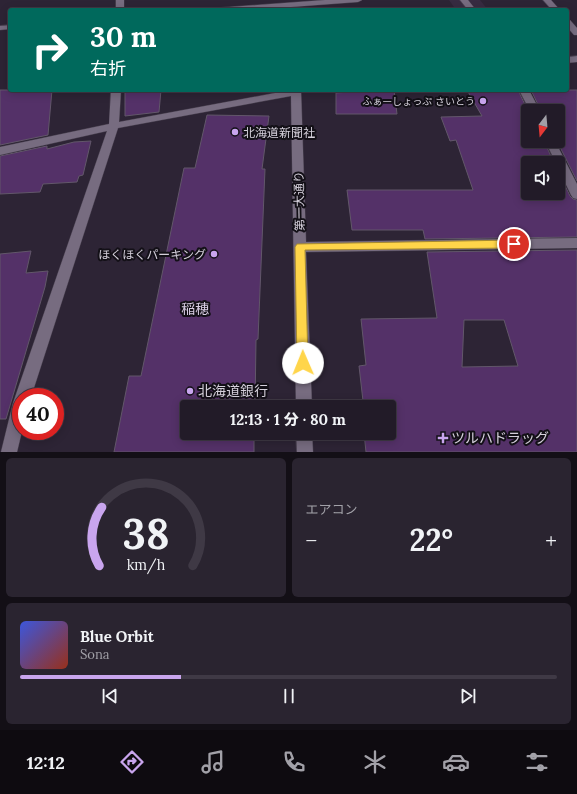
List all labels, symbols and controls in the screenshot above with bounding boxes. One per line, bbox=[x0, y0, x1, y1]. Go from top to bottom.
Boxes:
text: 30 m bbox=[90, 19, 157, 55]
icon: right bbox=[24, 24, 76, 76]
text: 右折 bbox=[90, 57, 126, 80]
place label: ふぁーしょっぷ さいとう bbox=[362, 95, 475, 108]
marker: ふぁーしょっぷ さいとう bbox=[478, 96, 488, 106]
north arrow bbox=[521, 104, 565, 148]
map controls bbox=[521, 104, 565, 200]
place label: 北海道新聞社 bbox=[243, 125, 315, 140]
marker: 北海道新聞社 bbox=[230, 127, 240, 137]
button: sound bbox=[521, 156, 565, 200]
street label: 第一大通り bbox=[291, 171, 307, 231]
pin bbox=[497, 227, 531, 261]
icon: arrive bbox=[503, 233, 525, 255]
place label: ほくほくパーキング bbox=[98, 247, 206, 262]
marker: ほくほくパーキング bbox=[209, 249, 219, 259]
district label: 稲穂 bbox=[181, 300, 209, 318]
position arrow bbox=[282, 342, 324, 384]
place label: 北海道銀行 bbox=[198, 382, 268, 400]
marker: 北海道銀行 bbox=[185, 386, 195, 396]
speed limit sign: 40 bbox=[12, 388, 64, 440]
text: 12:13 · 1 分 · 80 m bbox=[230, 410, 346, 429]
place label: ツルハドラッグ bbox=[451, 429, 549, 447]
marker: ツルハドラッグ bbox=[438, 433, 448, 443]
text: エアコン bbox=[306, 501, 358, 518]
text: 38 bbox=[122, 506, 169, 559]
text: 22° bbox=[410, 521, 453, 559]
text: − bbox=[306, 526, 317, 554]
text: + bbox=[545, 526, 557, 554]
text: km/h bbox=[126, 555, 165, 574]
text: Blue Orbit bbox=[80, 627, 154, 646]
text: Sona bbox=[80, 646, 110, 663]
icon: previous bbox=[99, 685, 121, 707]
icon: pause bbox=[278, 685, 300, 707]
icon: next bbox=[457, 685, 479, 707]
icon: directions bbox=[118, 748, 146, 776]
icon: music bbox=[199, 748, 227, 776]
icon: phone bbox=[280, 748, 308, 776]
icon: climate bbox=[361, 748, 389, 776]
icon: car bbox=[442, 748, 470, 776]
icon: filters bbox=[523, 748, 551, 776]
text: 12:12 bbox=[26, 751, 65, 774]

